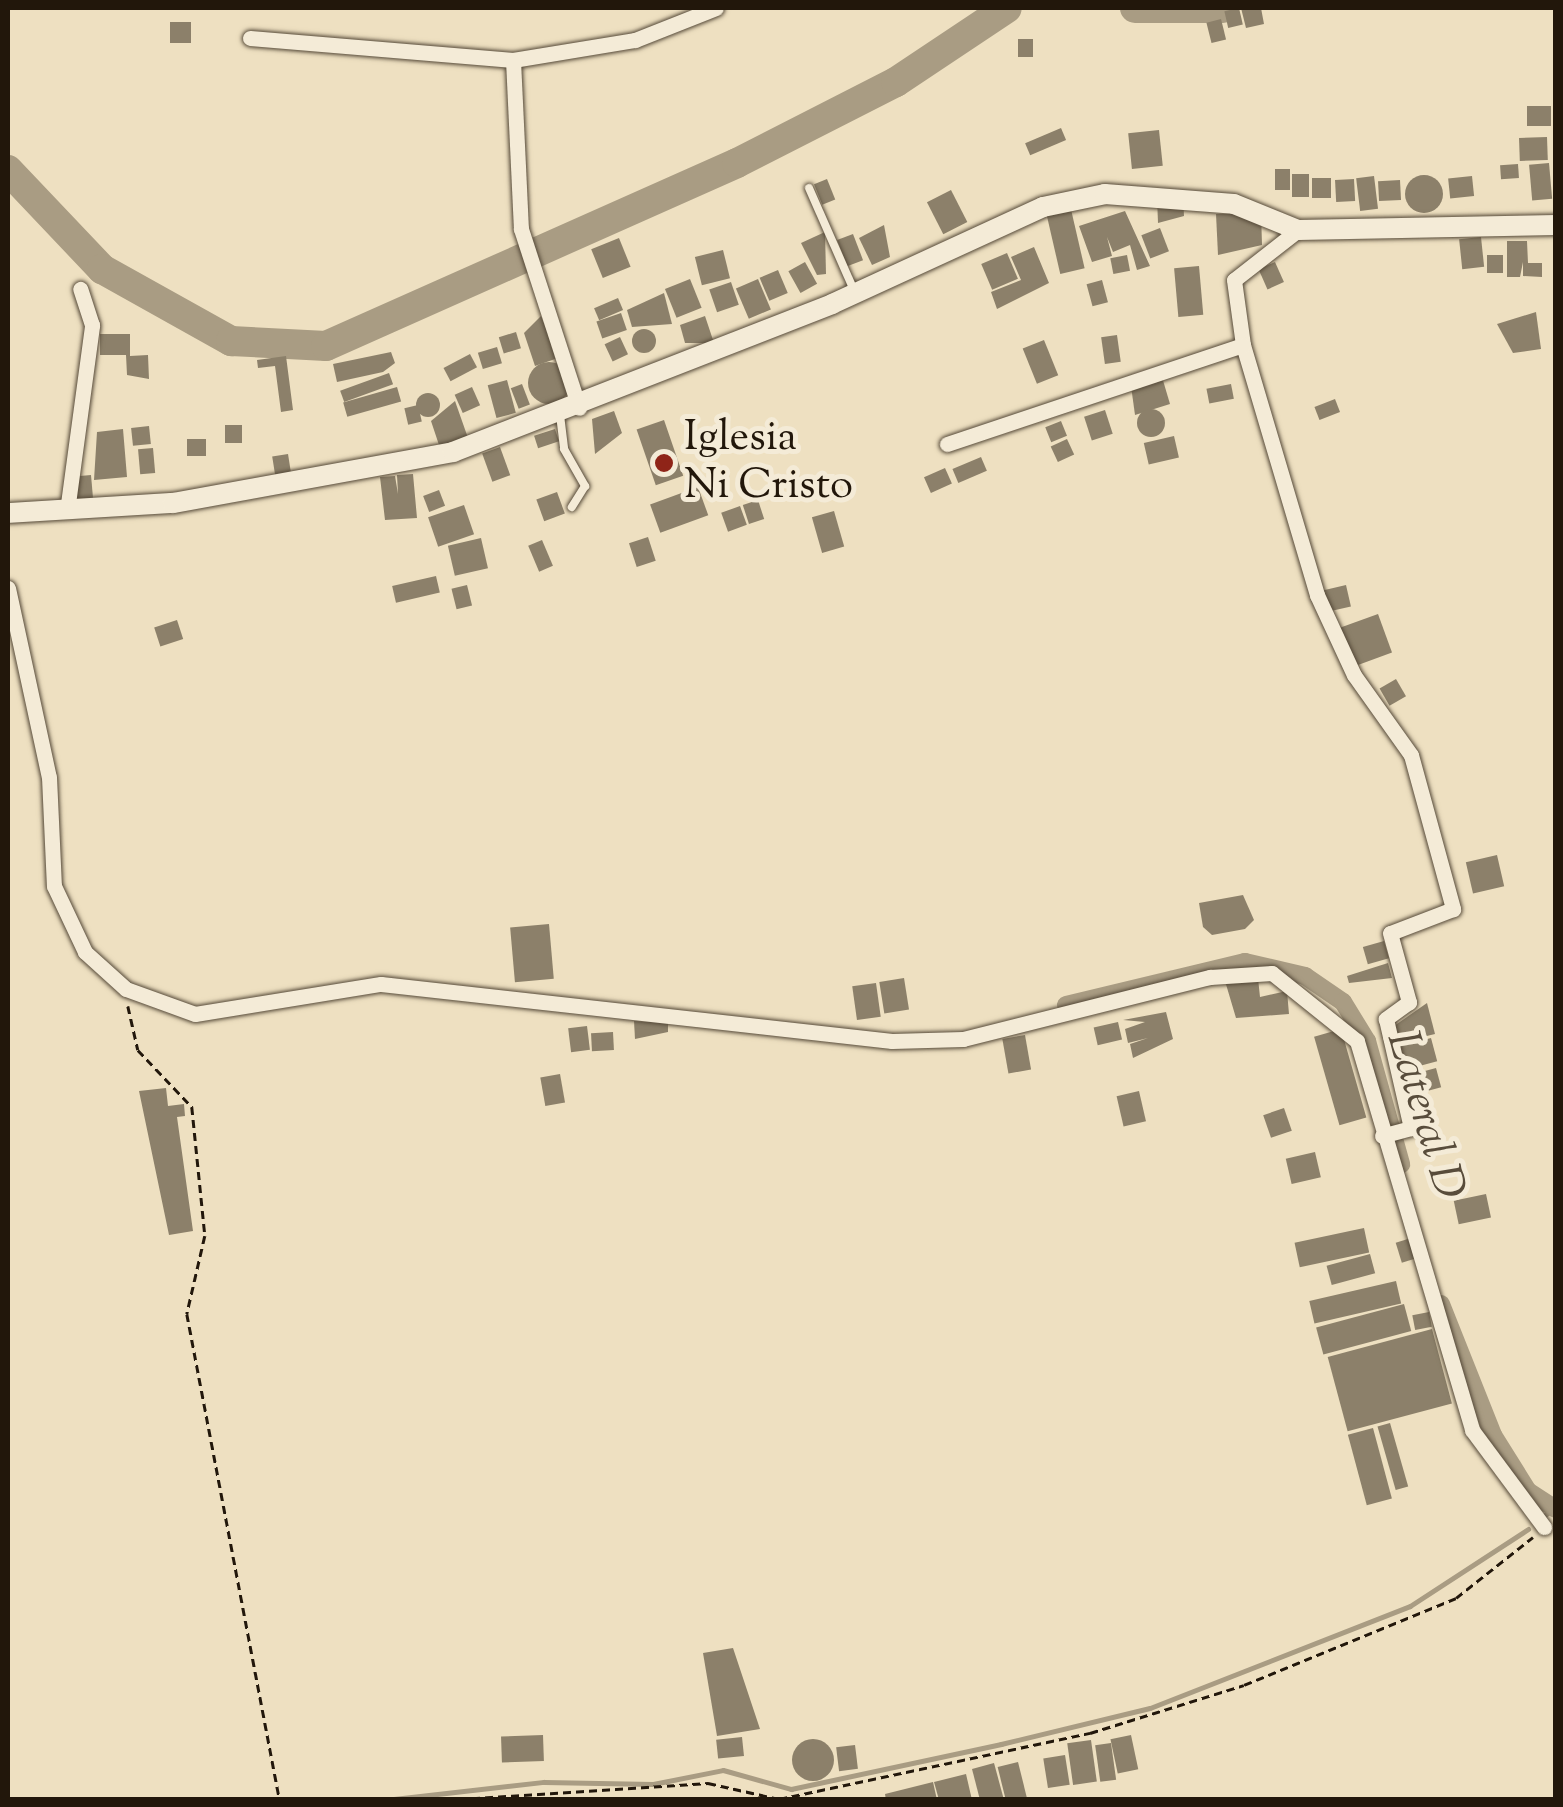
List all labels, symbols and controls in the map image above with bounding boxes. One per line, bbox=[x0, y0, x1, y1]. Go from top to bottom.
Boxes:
place label: Iglesia Ni Cristo bbox=[684, 414, 853, 512]
marker: Iglesia Ni Cristo bbox=[653, 452, 675, 474]
water label: Lateral D bbox=[1372, 1025, 1474, 1207]

